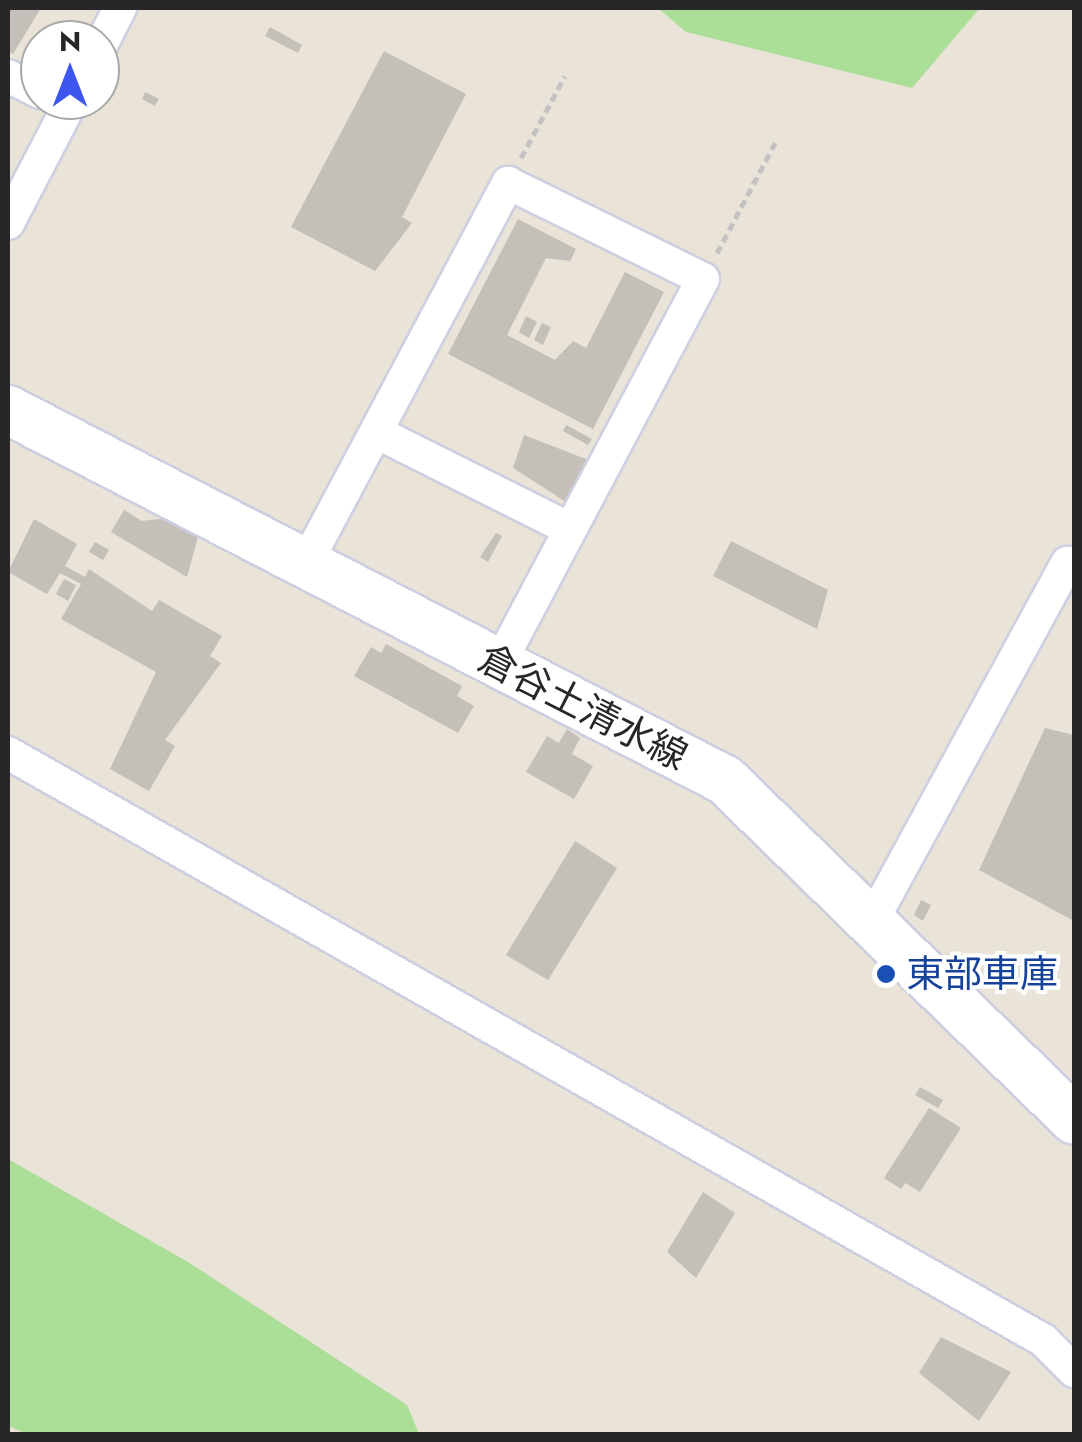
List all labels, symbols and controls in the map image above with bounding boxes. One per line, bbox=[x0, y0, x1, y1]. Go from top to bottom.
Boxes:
north arrow bbox=[20, 20, 120, 120]
text: N bbox=[59, 21, 81, 62]
street label: 倉谷土清水線 bbox=[471, 635, 695, 779]
place label: 東部車庫 bbox=[906, 951, 1058, 997]
marker: 東部車庫 bbox=[875, 963, 897, 985]

